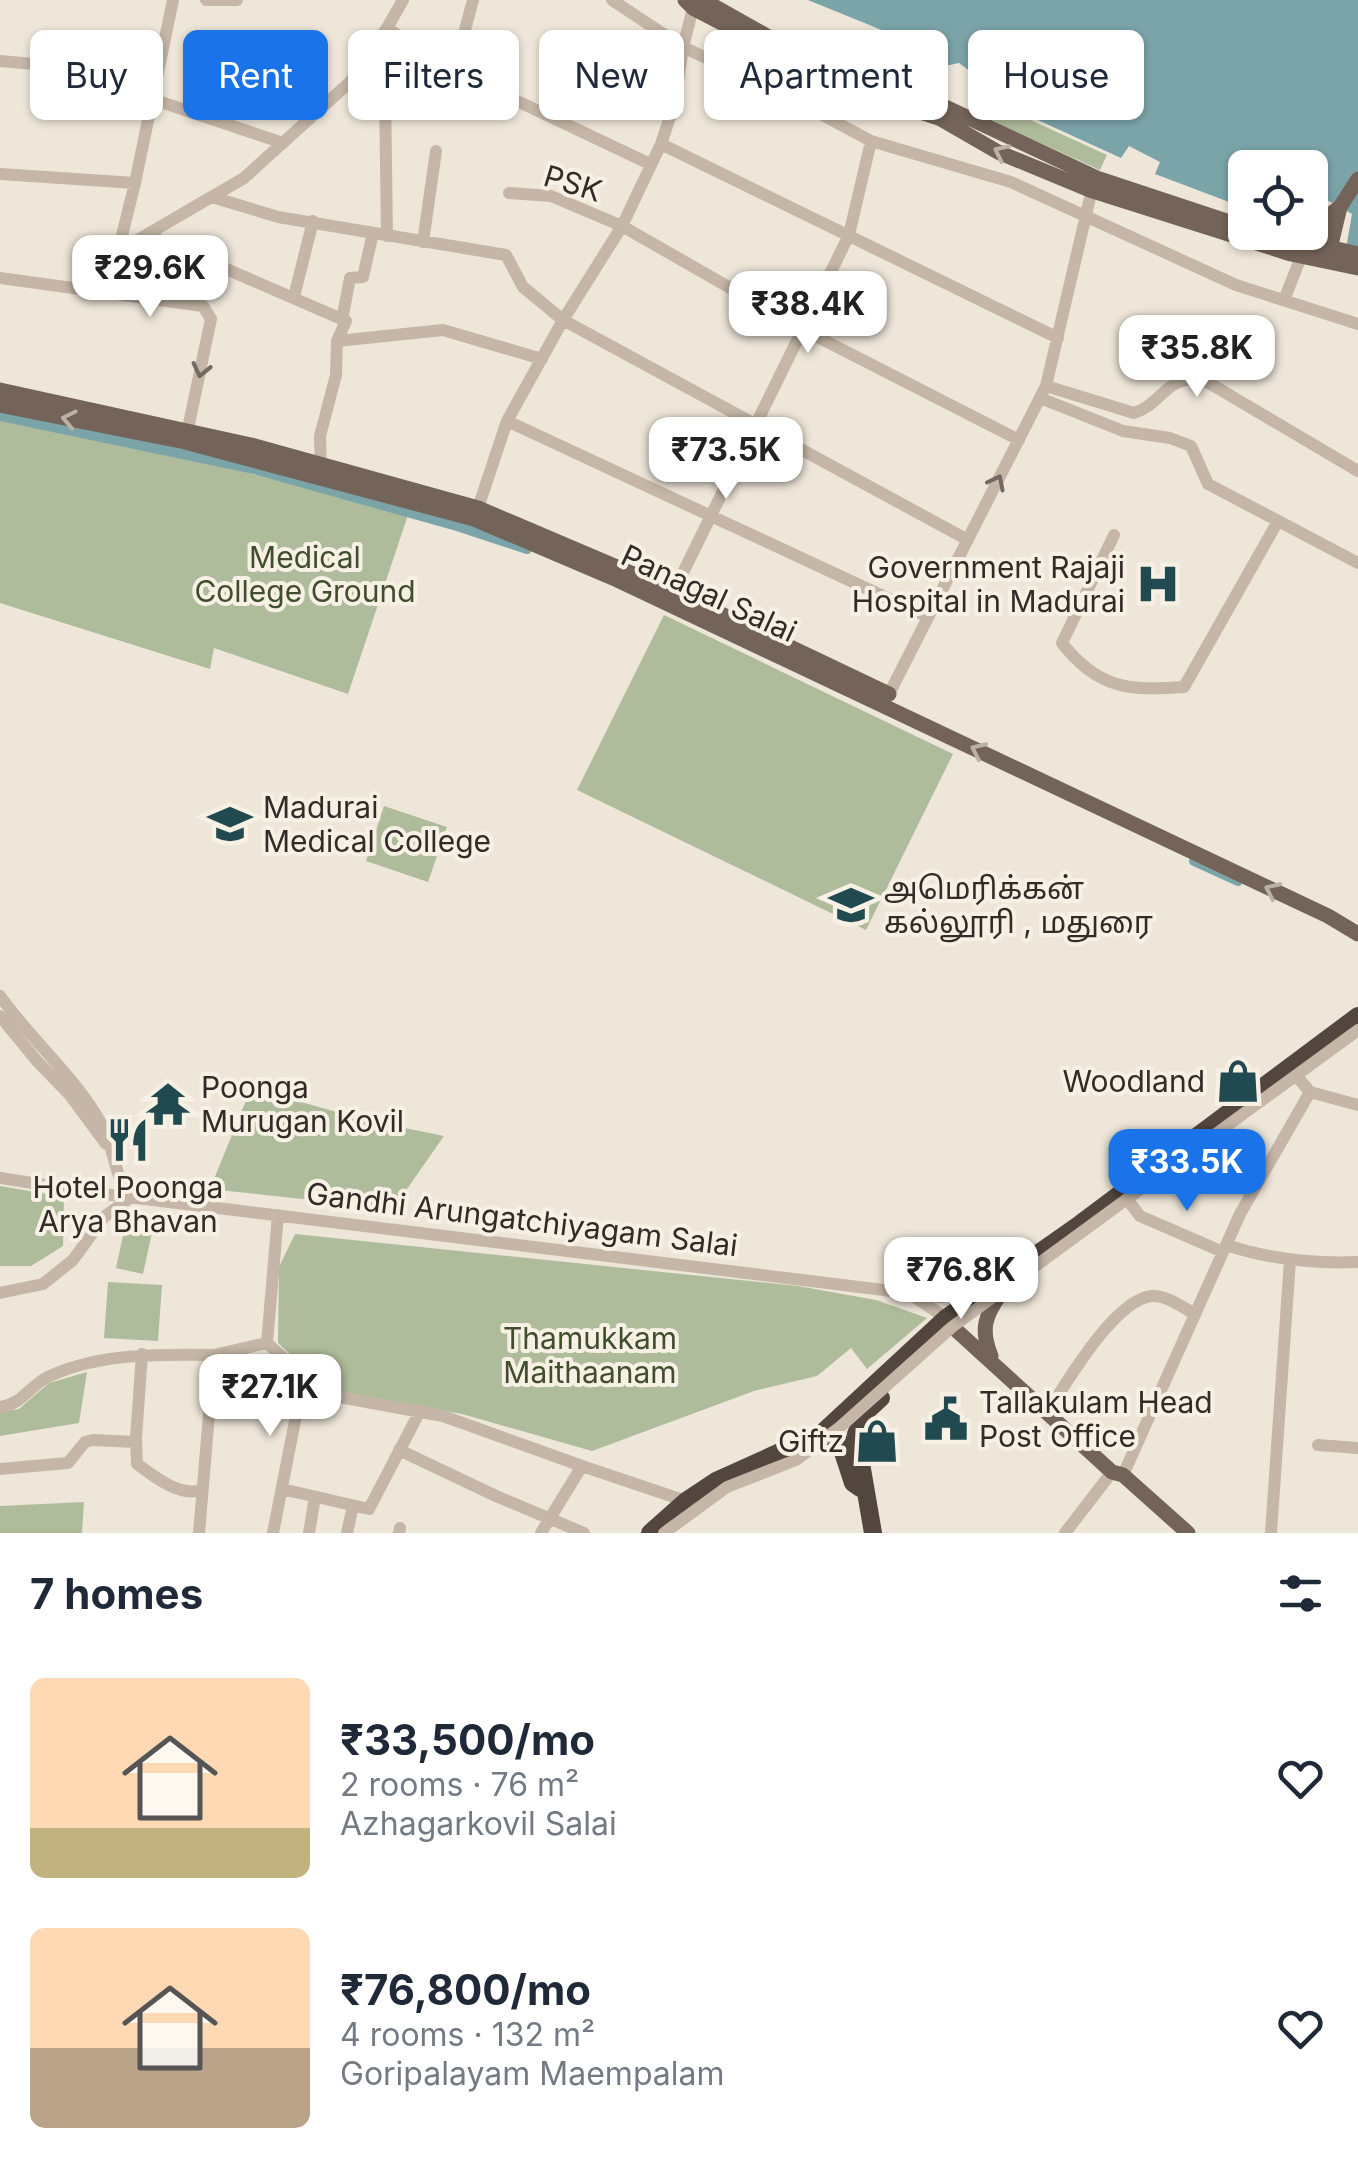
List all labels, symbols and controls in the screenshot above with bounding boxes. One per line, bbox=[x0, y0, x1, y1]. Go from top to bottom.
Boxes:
chip: Buy bbox=[30, 30, 163, 120]
chip: Rent bbox=[183, 30, 328, 120]
chip: Filters bbox=[348, 30, 519, 120]
chip: New bbox=[539, 30, 684, 120]
chip: Apartment bbox=[704, 30, 948, 120]
chip: House bbox=[968, 30, 1144, 120]
one-way arrow bbox=[993, 144, 1011, 164]
map controls bbox=[1228, 150, 1328, 250]
button: locate bbox=[1228, 150, 1328, 250]
street label: PSK bbox=[540, 157, 606, 209]
pin: ₹29.6K bbox=[69, 235, 231, 320]
text: ₹29.6K bbox=[94, 248, 206, 287]
pin: ₹38.4K bbox=[727, 271, 889, 356]
text: ₹38.4K bbox=[751, 284, 865, 323]
pin: ₹35.8K bbox=[1116, 315, 1278, 400]
text: ₹35.8K bbox=[1141, 328, 1253, 367]
one-way arrow bbox=[192, 361, 213, 378]
one-way arrow bbox=[61, 410, 78, 431]
pin: ₹73.5K bbox=[645, 417, 807, 502]
text: ₹73.5K bbox=[671, 430, 781, 469]
one-way arrow bbox=[985, 475, 1004, 493]
street label: Panagal Salai bbox=[616, 537, 802, 649]
park label: Medical College Ground bbox=[194, 539, 416, 609]
place label: Government Rajaji Hospital in Madurai bbox=[852, 549, 1125, 619]
hospital icon: Government Rajaji Hospital in Madurai bbox=[1134, 560, 1182, 608]
one-way arrow bbox=[970, 742, 988, 762]
place label: Madurai Medical College bbox=[263, 789, 491, 859]
school or university icon: Madurai Medical College bbox=[206, 800, 254, 848]
place label: அமெரிக்கன் கல்லூரி , மதுரை bbox=[884, 870, 1153, 943]
school or university icon: அமெரிக்கன் கல்லூரி , மதுரை bbox=[827, 881, 875, 929]
one-way arrow bbox=[1264, 882, 1282, 902]
shop icon: Woodland bbox=[1214, 1057, 1262, 1105]
place label: Woodland bbox=[1062, 1063, 1205, 1099]
place label: Poonga Murugan Kovil bbox=[201, 1069, 404, 1139]
temple icon: Poonga Murugan Kovil bbox=[144, 1080, 192, 1128]
restaurant icon: Hotel Poonga Arya Bhavan bbox=[104, 1116, 152, 1164]
pin: ₹33.5K bbox=[1106, 1129, 1268, 1214]
text: ₹33.5K bbox=[1131, 1142, 1243, 1181]
place label: Hotel Poonga Arya Bhavan bbox=[33, 1169, 223, 1239]
street label: Gandhi Arungatchiyagam Salai bbox=[304, 1175, 740, 1263]
pin: ₹76.8K bbox=[880, 1237, 1042, 1322]
text: ₹76.8K bbox=[906, 1250, 1016, 1289]
park label: Thamukkam Maithaanam bbox=[503, 1320, 677, 1390]
pin: ₹27.1K bbox=[189, 1354, 351, 1439]
text: ₹27.1K bbox=[221, 1367, 319, 1406]
place label: Tallakulam Head Post Office bbox=[979, 1384, 1213, 1454]
public building icon: Tallakulam Head Post Office bbox=[922, 1395, 970, 1443]
shop icon: Giftz bbox=[853, 1417, 901, 1465]
place label: Giftz bbox=[778, 1423, 844, 1459]
icon: filters bbox=[1273, 1566, 1328, 1621]
text: 7 homes bbox=[30, 1568, 203, 1619]
text: ₹33,500/mo bbox=[340, 1714, 595, 1765]
icon: home bbox=[110, 1718, 230, 1838]
icon: heart bbox=[1273, 1751, 1328, 1806]
text: 2 rooms · 76 m² bbox=[340, 1765, 579, 1804]
text: Azhagarkovil Salai bbox=[340, 1804, 617, 1843]
text: ₹76,800/mo bbox=[340, 1964, 591, 2015]
icon: home bbox=[110, 1968, 230, 2088]
icon: heart bbox=[1273, 2001, 1328, 2056]
text: 4 rooms · 132 m² bbox=[340, 2015, 595, 2054]
text: Goripalayam Maempalam bbox=[340, 2054, 725, 2093]

